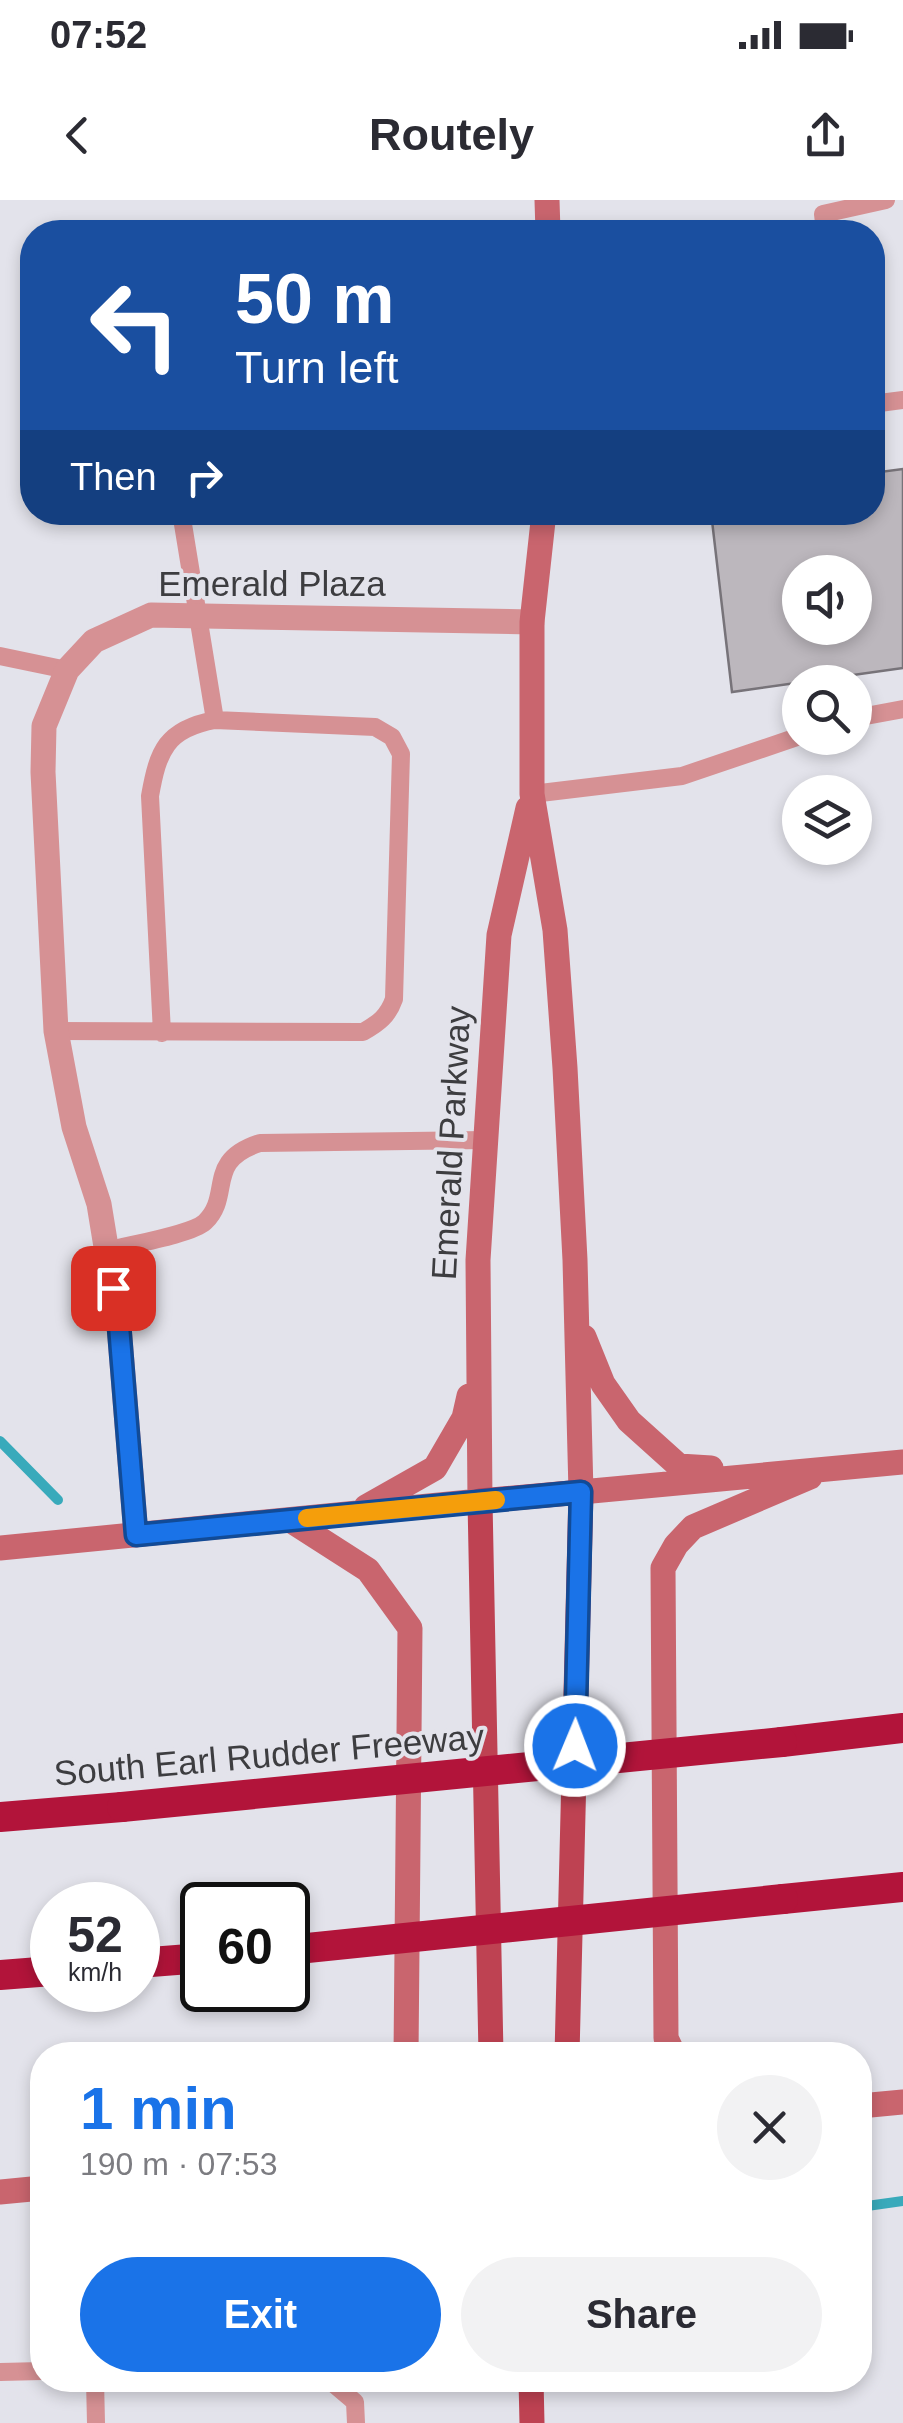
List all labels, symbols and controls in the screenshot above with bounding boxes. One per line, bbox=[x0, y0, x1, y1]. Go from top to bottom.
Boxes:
text: 07:52 bbox=[50, 14, 147, 56]
icon: back bbox=[50, 108, 105, 163]
icon: share bbox=[798, 108, 853, 163]
text: Routely bbox=[369, 109, 534, 160]
icon: left bbox=[70, 260, 200, 390]
text: 50 m bbox=[235, 260, 395, 338]
text: Turn left bbox=[235, 342, 398, 393]
icon: right bbox=[177, 450, 232, 505]
text: Then bbox=[70, 456, 157, 498]
map controls bbox=[782, 555, 872, 865]
button: sound bbox=[782, 555, 872, 645]
street label: Emerald Plaza bbox=[158, 564, 386, 603]
button: search bbox=[782, 665, 872, 755]
button: layers bbox=[782, 775, 872, 865]
street label: Emerald Parkway bbox=[424, 1005, 477, 1281]
pin bbox=[71, 1246, 156, 1331]
icon: arrive bbox=[86, 1261, 141, 1316]
position arrow bbox=[523, 1694, 627, 1798]
street label: South Earl Rudder Freeway bbox=[52, 1716, 486, 1793]
speed limit sign: 60 bbox=[180, 1882, 310, 2012]
text: 52 bbox=[67, 1907, 123, 1963]
text: km/h bbox=[68, 1958, 122, 1986]
text: 1 min bbox=[80, 2075, 237, 2142]
button: close bbox=[717, 2075, 822, 2180]
text: 190 m · 07:53 bbox=[80, 2146, 277, 2182]
button: Exit bbox=[80, 2257, 441, 2372]
button: Share bbox=[461, 2257, 822, 2372]

